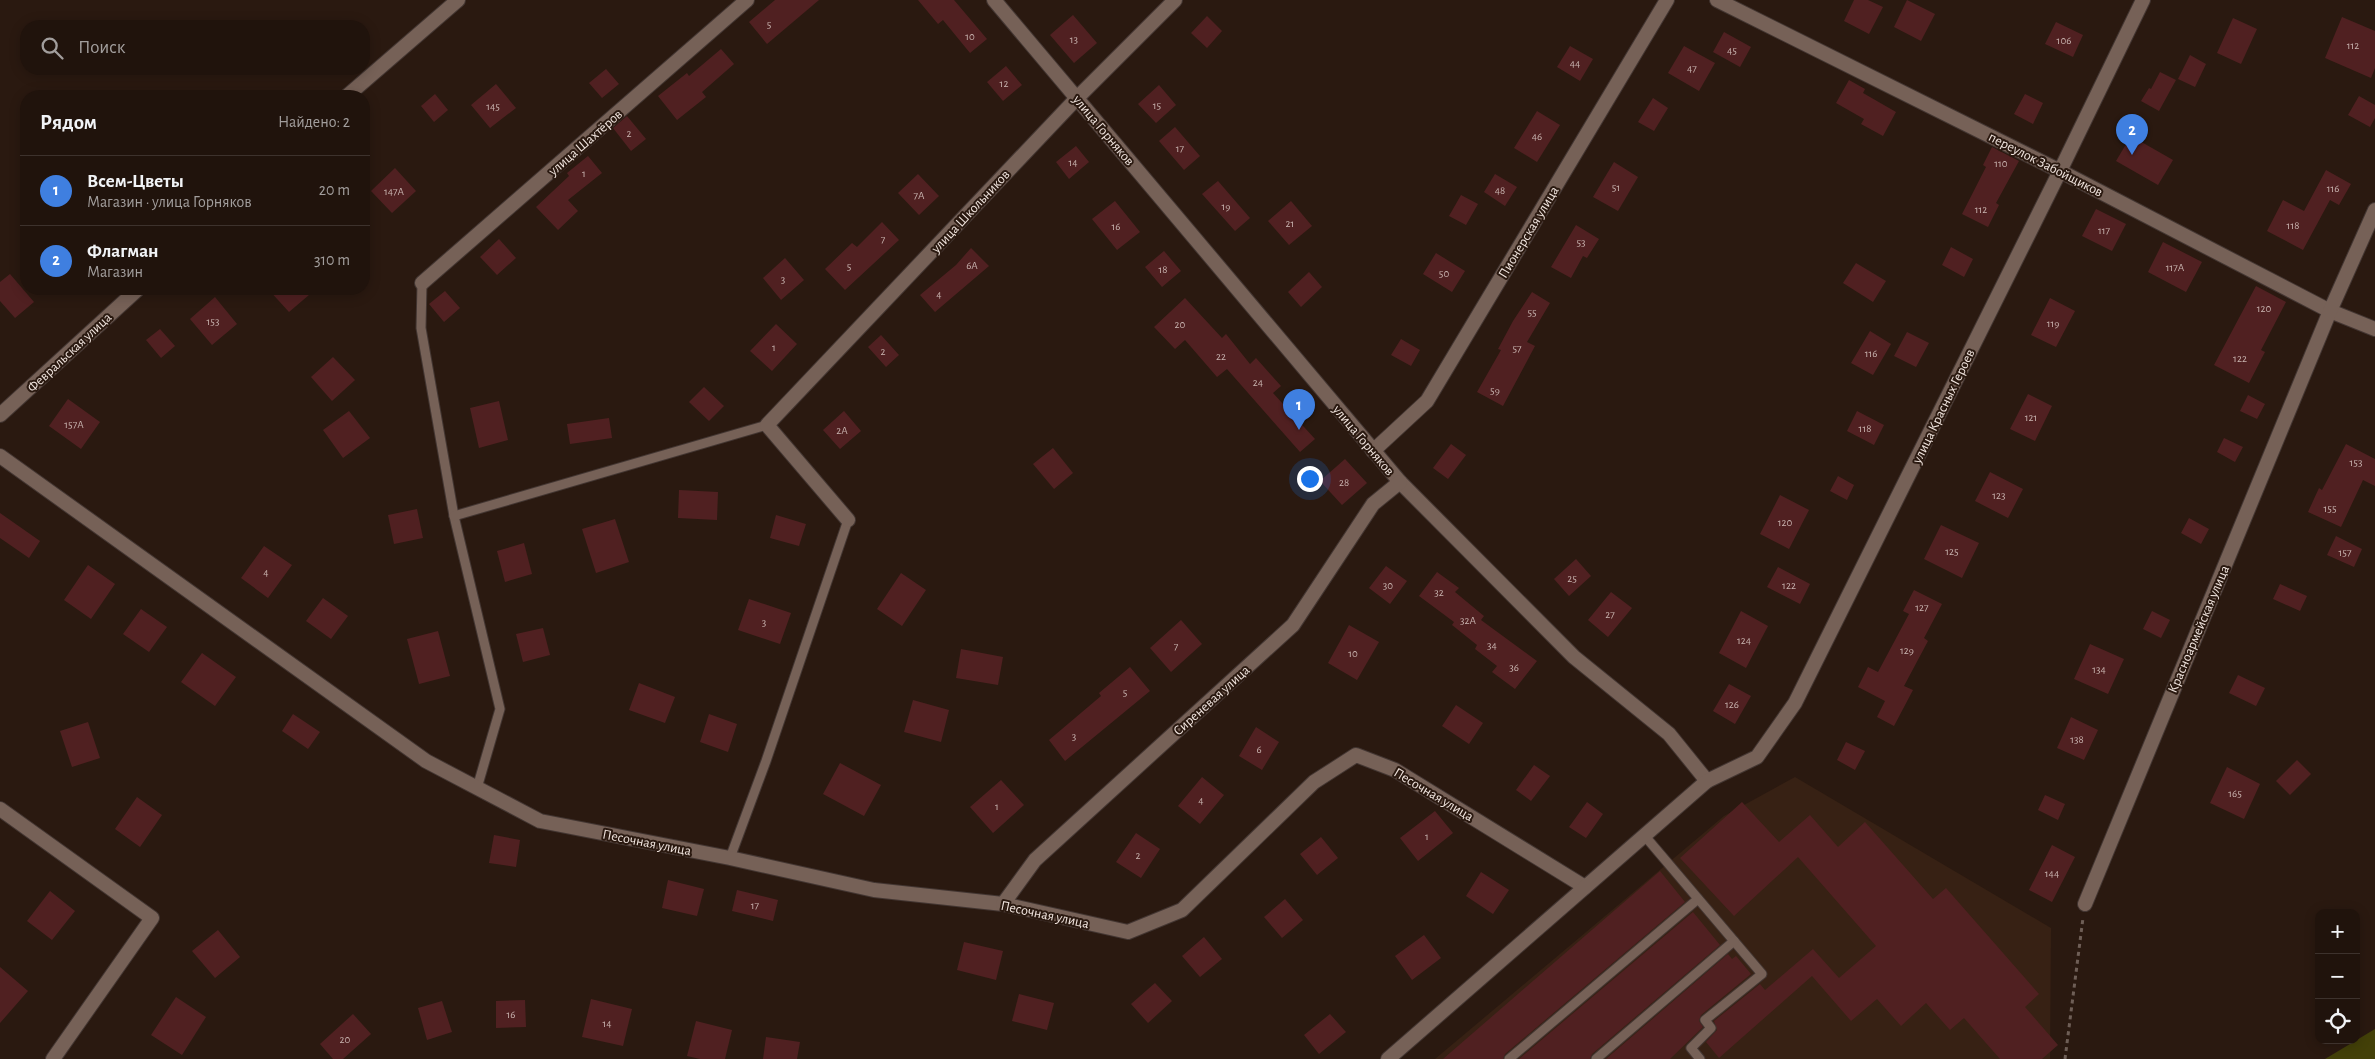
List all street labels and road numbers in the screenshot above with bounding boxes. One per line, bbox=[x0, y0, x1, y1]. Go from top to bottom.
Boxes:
street label: улица Горняков bbox=[1069, 92, 1137, 169]
street label: улица Шахтёров bbox=[545, 107, 625, 179]
street label: переулок Забойщиков bbox=[1986, 130, 2105, 200]
street label: улица Школьников bbox=[928, 168, 1013, 257]
street label: Пионерская улица bbox=[1496, 184, 1562, 281]
street label: Февральская улица bbox=[25, 310, 115, 395]
street label: улица Красных Героев bbox=[1910, 347, 1978, 467]
street label: улица Горняков bbox=[1329, 402, 1397, 479]
street label: Красноармейская улица bbox=[2166, 563, 2232, 695]
street label: Сиреневая улица bbox=[1171, 663, 1253, 739]
street label: Песочная улица bbox=[1391, 766, 1476, 824]
street label: Песочная улица bbox=[601, 828, 693, 859]
street label: Песочная улица bbox=[999, 899, 1091, 931]

